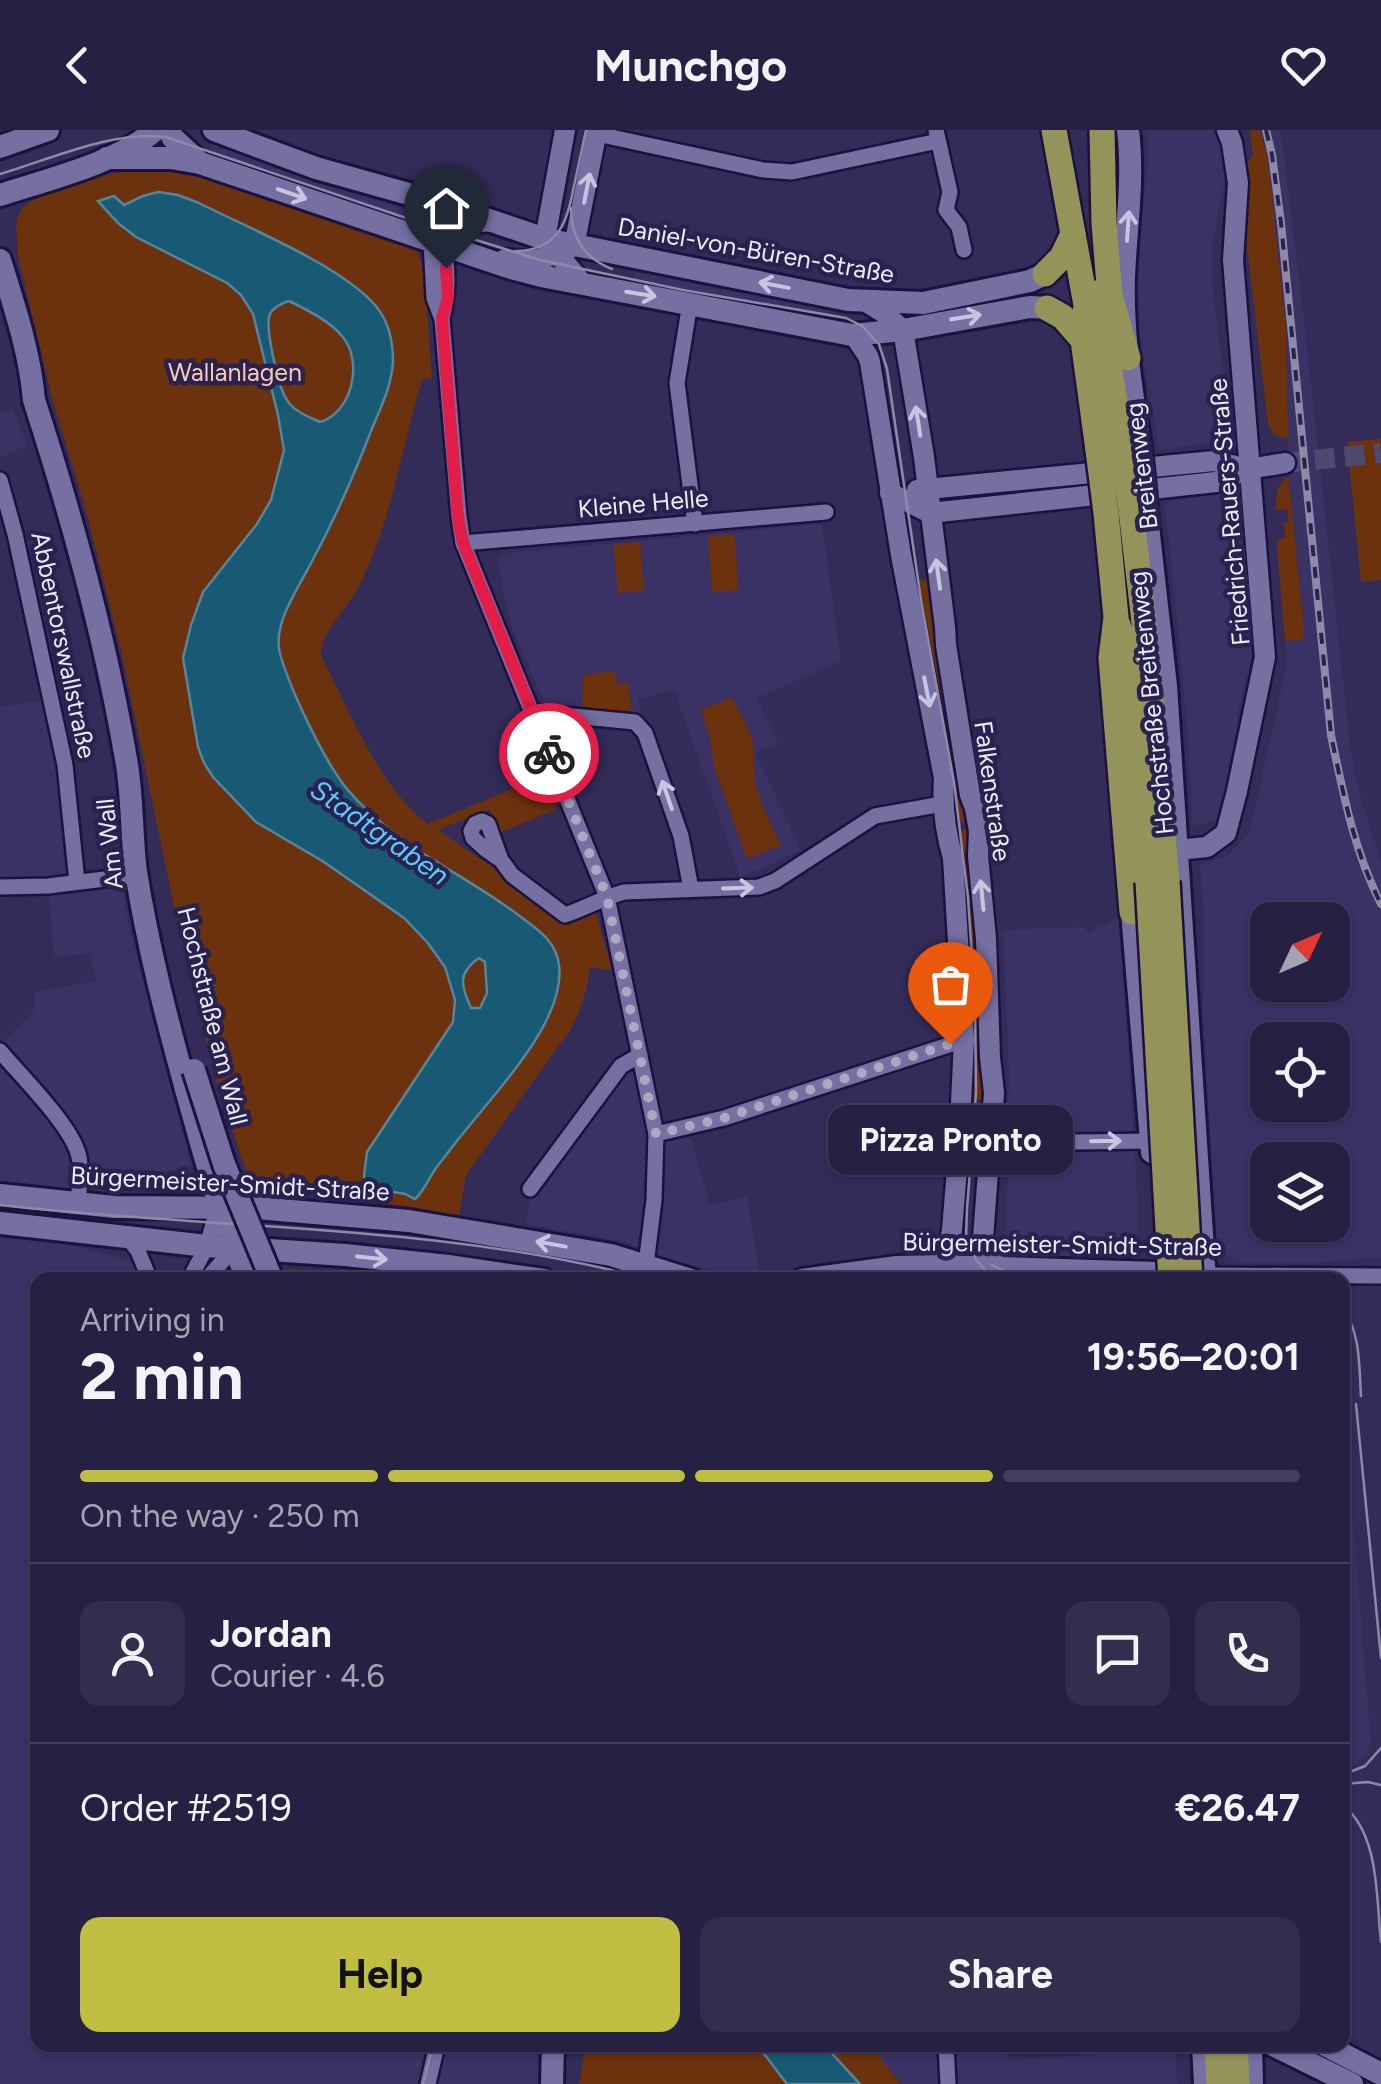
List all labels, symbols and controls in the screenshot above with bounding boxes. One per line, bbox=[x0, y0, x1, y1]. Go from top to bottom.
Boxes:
icon: back bbox=[50, 38, 105, 93]
text: Munchgo bbox=[594, 38, 787, 92]
icon: heart bbox=[1276, 38, 1331, 93]
pin bbox=[404, 166, 489, 269]
one-way arrow bbox=[578, 173, 597, 205]
icon: home bbox=[419, 181, 474, 236]
one-way arrow bbox=[276, 186, 307, 204]
one-way arrow bbox=[1119, 210, 1138, 242]
street label: Daniel-von-Büren-Straße bbox=[615, 211, 897, 289]
one-way arrow bbox=[759, 275, 791, 294]
one-way arrow bbox=[624, 285, 656, 304]
one-way arrow bbox=[950, 308, 982, 326]
park label: Wallanlagen bbox=[168, 357, 302, 387]
street label: Friedrich-Rauers-Straße bbox=[1202, 377, 1256, 647]
street label: Breitenweg bbox=[1118, 401, 1164, 531]
one-way arrow bbox=[908, 405, 927, 438]
street label: Kleine Helle bbox=[576, 482, 710, 524]
street label: Abbentorswallstraße bbox=[25, 529, 103, 761]
one-way arrow bbox=[928, 558, 946, 591]
street label: Hochstraße Breitenweg bbox=[1122, 570, 1180, 836]
one-way arrow bbox=[918, 675, 937, 708]
courier bbox=[499, 703, 599, 803]
street label: Falkenstraße bbox=[968, 719, 1018, 863]
icon: bike bbox=[522, 726, 577, 781]
water label: Stadtgraben bbox=[304, 772, 456, 892]
one-way arrow bbox=[657, 781, 675, 812]
street label: Am Wall bbox=[89, 797, 129, 891]
one-way arrow bbox=[722, 878, 754, 897]
one-way arrow bbox=[972, 879, 991, 911]
north arrow bbox=[1250, 902, 1350, 1002]
map controls bbox=[1250, 902, 1350, 1242]
street label: Hochstraße am Wall bbox=[171, 904, 255, 1128]
pin bbox=[908, 942, 993, 1045]
icon: bag bbox=[923, 957, 978, 1012]
button: locate bbox=[1250, 1022, 1350, 1122]
callout: Pizza Pronto bbox=[828, 1104, 1072, 1174]
text: Pizza Pronto bbox=[859, 1121, 1042, 1159]
one-way arrow bbox=[1090, 1132, 1122, 1151]
button: layers bbox=[1250, 1142, 1350, 1242]
street label: Bürgermeister-Smidt-Straße bbox=[70, 1160, 390, 1206]
street label: Bürgermeister-Smidt-Straße bbox=[902, 1226, 1222, 1262]
one-way arrow bbox=[535, 1234, 568, 1253]
one-way arrow bbox=[355, 1249, 387, 1268]
text: Arriving in bbox=[80, 1301, 225, 1339]
text: 19:56–20:01 bbox=[1087, 1334, 1300, 1380]
text: 2 min bbox=[80, 1337, 244, 1415]
text: On the way · 250 m bbox=[80, 1497, 359, 1535]
button: person bbox=[80, 1601, 185, 1706]
button: chat bbox=[1065, 1601, 1170, 1706]
button: phone bbox=[1195, 1601, 1300, 1706]
text: Jordan bbox=[210, 1611, 332, 1657]
text: Courier · 4.6 bbox=[210, 1657, 385, 1695]
text: Order #2519 bbox=[80, 1785, 292, 1831]
text: €26.47 bbox=[1175, 1785, 1300, 1831]
button: Help bbox=[80, 1917, 680, 2032]
button: Share bbox=[700, 1917, 1300, 2032]

